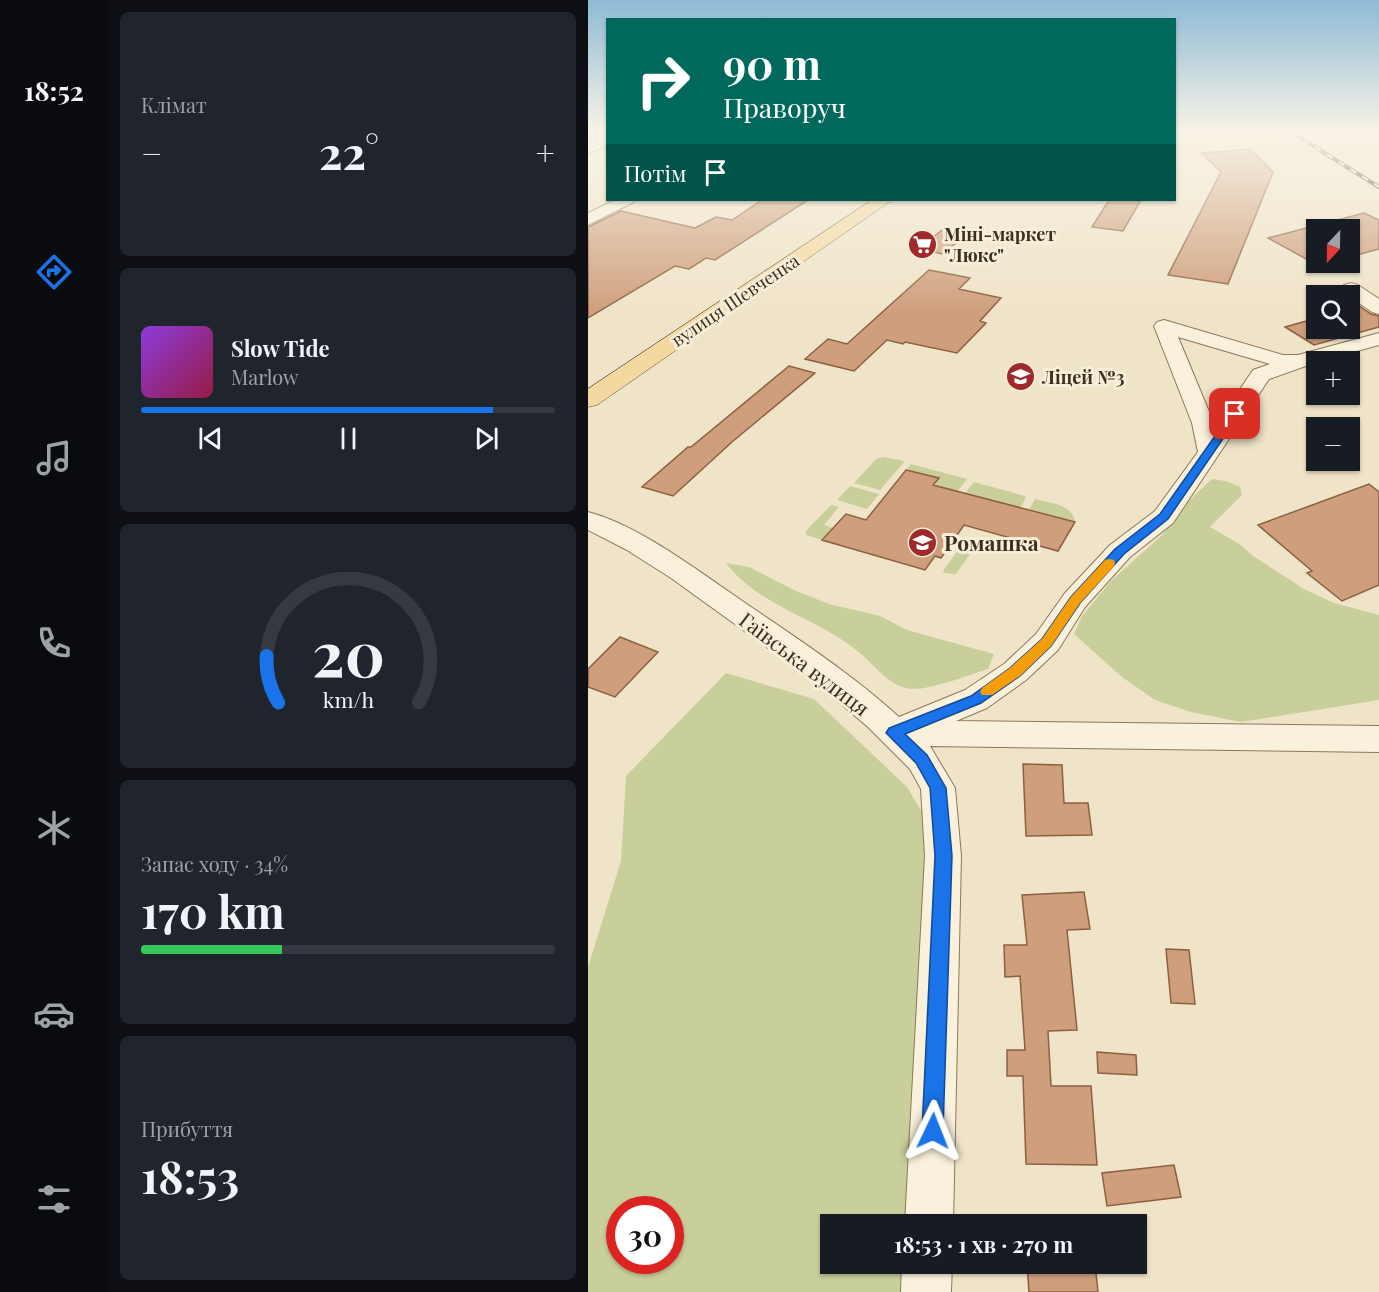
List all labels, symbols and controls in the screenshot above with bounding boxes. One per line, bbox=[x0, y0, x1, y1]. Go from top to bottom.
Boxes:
text: 90 m bbox=[723, 35, 821, 91]
icon: right bbox=[624, 42, 702, 120]
text: 18:52 bbox=[24, 72, 84, 108]
text: Праворуч bbox=[723, 89, 846, 125]
text: Клімат bbox=[141, 91, 207, 118]
text: 22° bbox=[319, 121, 379, 181]
text: − bbox=[141, 130, 162, 174]
text: + bbox=[536, 130, 555, 174]
icon: arrive bbox=[699, 156, 732, 189]
text: Потім bbox=[624, 158, 687, 188]
north arrow bbox=[1306, 219, 1360, 273]
map controls bbox=[1306, 219, 1360, 471]
place label: Міні-маркет "Люкс" bbox=[944, 222, 1056, 267]
supermarket icon: Міні-маркет "Люкс" bbox=[907, 228, 939, 260]
street label: вулиця Шевченка bbox=[666, 248, 804, 352]
icon: directions bbox=[33, 251, 75, 293]
button: search bbox=[1306, 285, 1360, 339]
text: Slow Tide bbox=[231, 333, 330, 363]
button: + bbox=[1306, 351, 1360, 405]
school or university icon: Ліцей №3 bbox=[1005, 361, 1037, 393]
text: Marlow bbox=[231, 363, 299, 390]
place label: Ліцей №3 bbox=[1041, 365, 1125, 389]
pin bbox=[1209, 388, 1260, 439]
icon: arrive bbox=[1218, 397, 1251, 430]
button: − bbox=[1306, 417, 1360, 471]
icon: previous bbox=[194, 422, 227, 455]
icon: pause bbox=[332, 422, 365, 455]
icon: next bbox=[470, 422, 503, 455]
icon: music bbox=[33, 437, 75, 479]
school or university icon: Ромашка bbox=[907, 526, 939, 558]
place label: Ромашка bbox=[944, 528, 1039, 556]
street label: Гаївська вулиця bbox=[734, 605, 876, 721]
text: 20 bbox=[312, 609, 384, 693]
icon: phone bbox=[33, 622, 75, 664]
text: km/h bbox=[322, 685, 374, 713]
icon: climate bbox=[33, 807, 75, 849]
text: Запас ходу · 34% bbox=[141, 850, 288, 877]
text: 170 km bbox=[141, 880, 285, 940]
icon: car bbox=[33, 993, 75, 1035]
position arrow bbox=[901, 1099, 965, 1163]
text: Прибуття bbox=[141, 1115, 233, 1142]
text: 18:53 bbox=[141, 1145, 239, 1205]
icon: filters bbox=[33, 1178, 75, 1220]
speed limit sign: 30 bbox=[606, 1196, 684, 1274]
text: 18:53 · 1 хв · 270 m bbox=[894, 1229, 1073, 1259]

